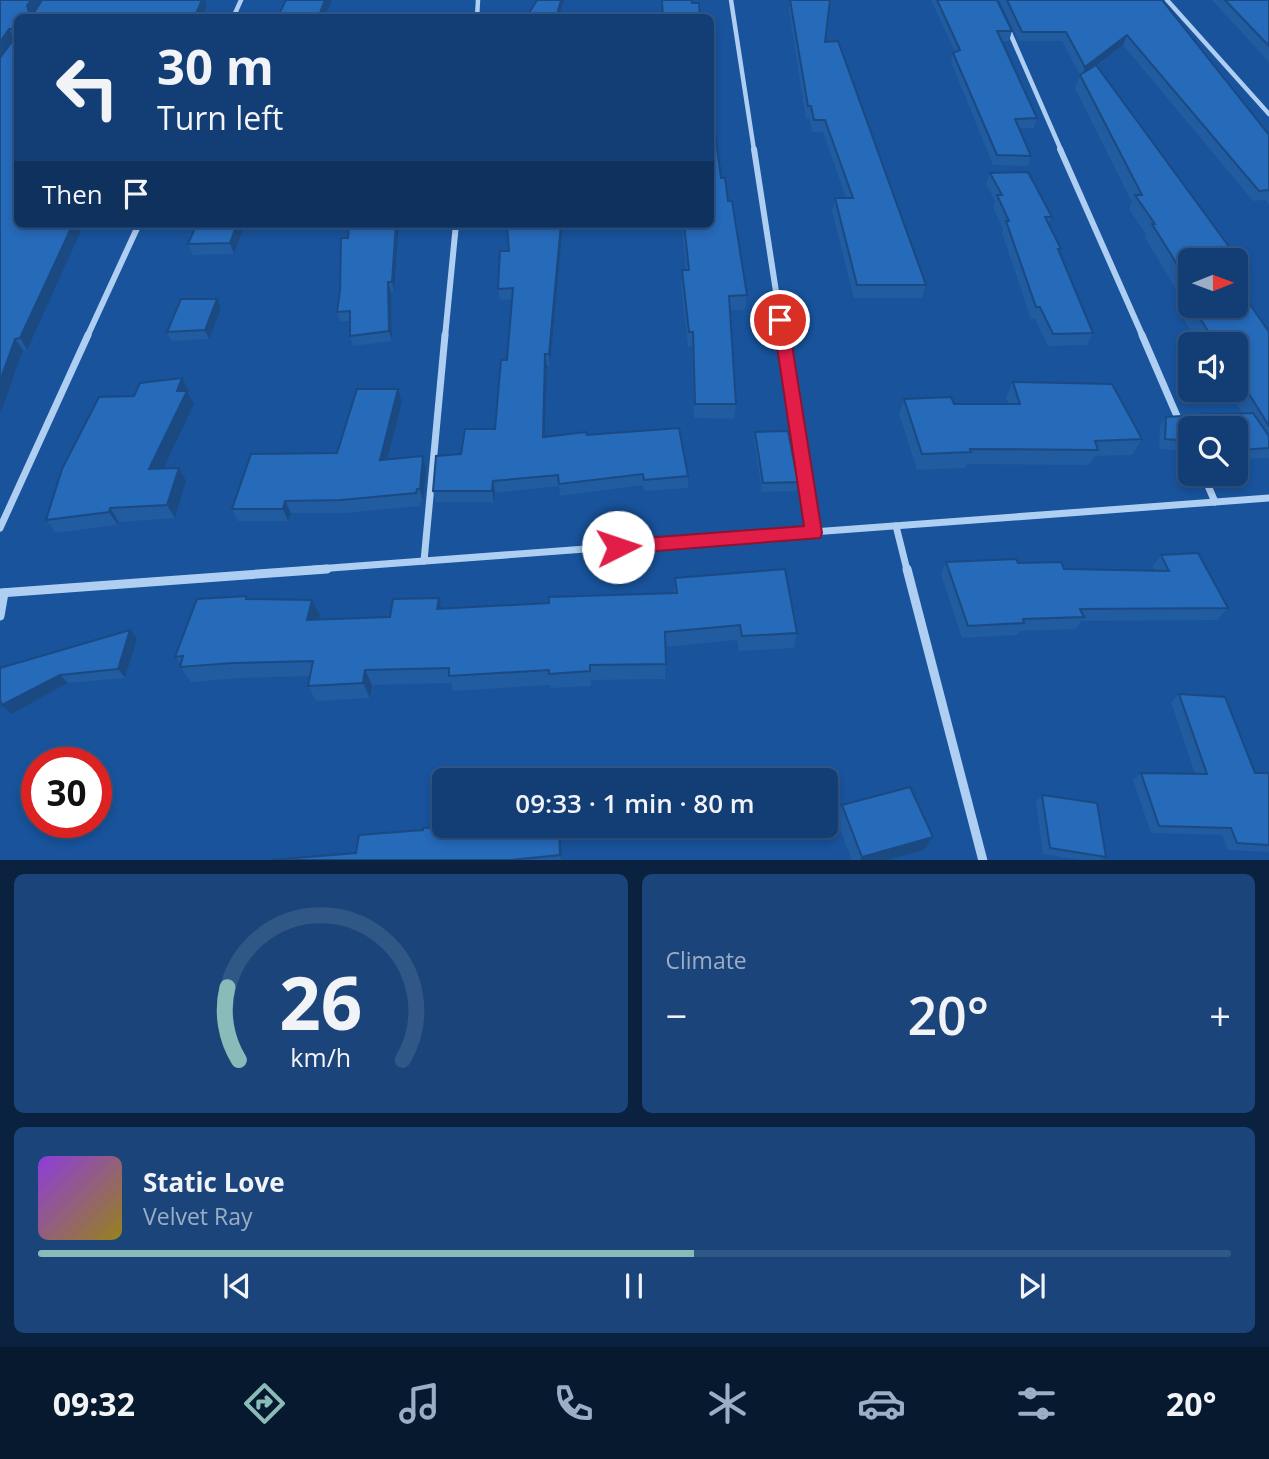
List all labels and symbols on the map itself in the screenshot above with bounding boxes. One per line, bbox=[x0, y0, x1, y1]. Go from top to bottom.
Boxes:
north arrow bbox=[1178, 248, 1248, 318]
pin bbox=[750, 290, 810, 350]
position arrow bbox=[581, 510, 655, 584]
speed limit sign: 30 bbox=[21, 747, 112, 838]

